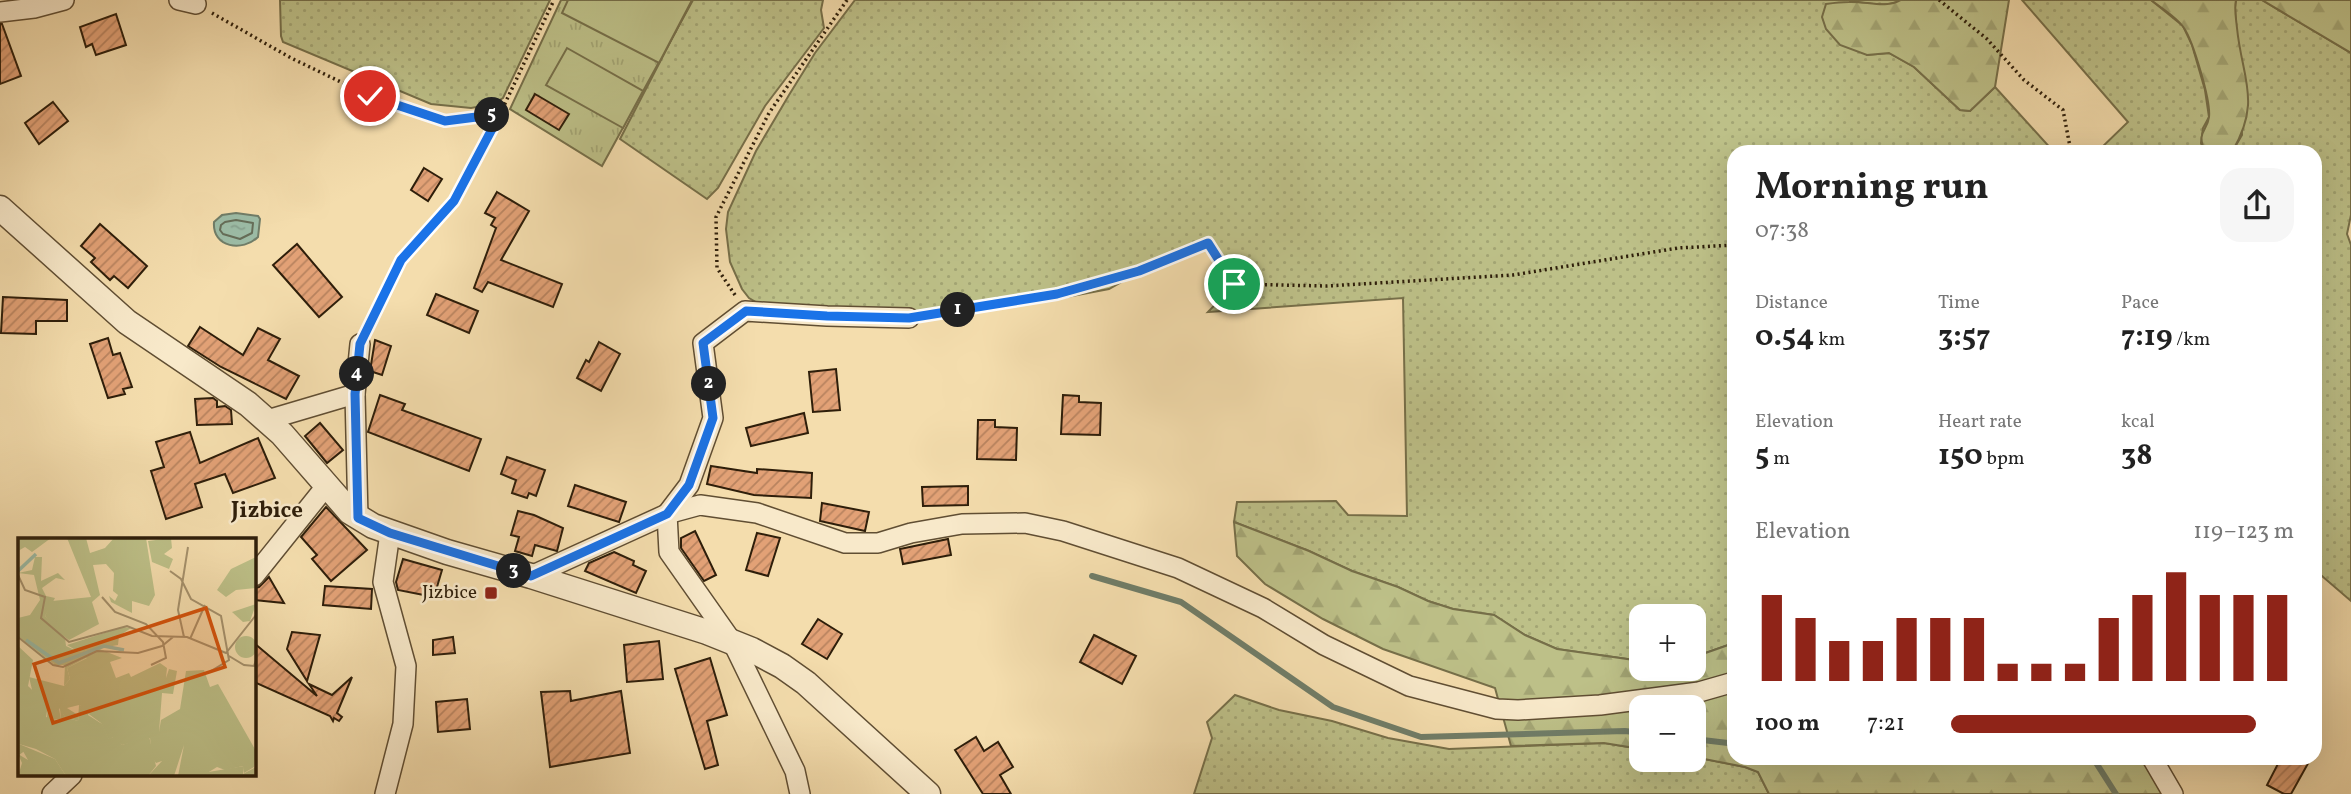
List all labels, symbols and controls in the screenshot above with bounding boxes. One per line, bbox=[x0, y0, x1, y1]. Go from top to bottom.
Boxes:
pin bbox=[340, 66, 400, 126]
icon: check bbox=[351, 77, 389, 115]
pin: 5 bbox=[475, 97, 510, 132]
text: 5 bbox=[487, 101, 496, 127]
text: Morning run bbox=[1755, 162, 1989, 215]
button: share bbox=[2220, 168, 2294, 242]
text: 07:38 bbox=[1755, 215, 1809, 247]
pin bbox=[1204, 254, 1264, 314]
icon: arrive bbox=[1215, 265, 1253, 303]
text: Distance bbox=[1755, 290, 1828, 316]
text: Time bbox=[1938, 290, 1980, 316]
text: Pace bbox=[2121, 290, 2159, 316]
pin: 1 bbox=[940, 292, 976, 328]
text: 1 bbox=[954, 296, 961, 322]
text: 0.54 bbox=[1755, 316, 1814, 358]
text: 3:57 bbox=[1938, 316, 1991, 358]
text: 7:19 bbox=[2121, 316, 2172, 358]
text: km bbox=[1814, 327, 1845, 353]
text: /km bbox=[2172, 327, 2210, 353]
pin: 4 bbox=[340, 356, 374, 392]
text: 4 bbox=[351, 360, 362, 386]
pin: 2 bbox=[692, 366, 726, 402]
text: 2 bbox=[704, 370, 713, 396]
text: Elevation bbox=[1755, 409, 1834, 435]
text: Heart rate bbox=[1938, 409, 2022, 435]
text: kcal bbox=[2121, 409, 2155, 435]
text: 5 bbox=[1755, 435, 1769, 477]
text: 150 bbox=[1938, 435, 1983, 477]
text: 38 bbox=[2121, 435, 2153, 477]
text: m bbox=[1769, 446, 1790, 472]
text: bpm bbox=[1983, 446, 2025, 472]
district label: Jizbice bbox=[230, 495, 303, 527]
text: Elevation bbox=[1755, 516, 1851, 548]
text: 119–123 m bbox=[2193, 516, 2294, 548]
inset map bbox=[18, 538, 256, 776]
pin: 3 bbox=[496, 554, 532, 588]
text: 3 bbox=[509, 557, 518, 583]
place label: Jizbice bbox=[422, 580, 477, 606]
marker: Jizbice bbox=[483, 585, 499, 601]
map controls bbox=[1629, 604, 1706, 772]
button: + bbox=[1629, 604, 1706, 681]
button: − bbox=[1629, 695, 1706, 772]
text: 100 m bbox=[1755, 708, 1820, 740]
text: 7:21 bbox=[1867, 708, 1905, 740]

